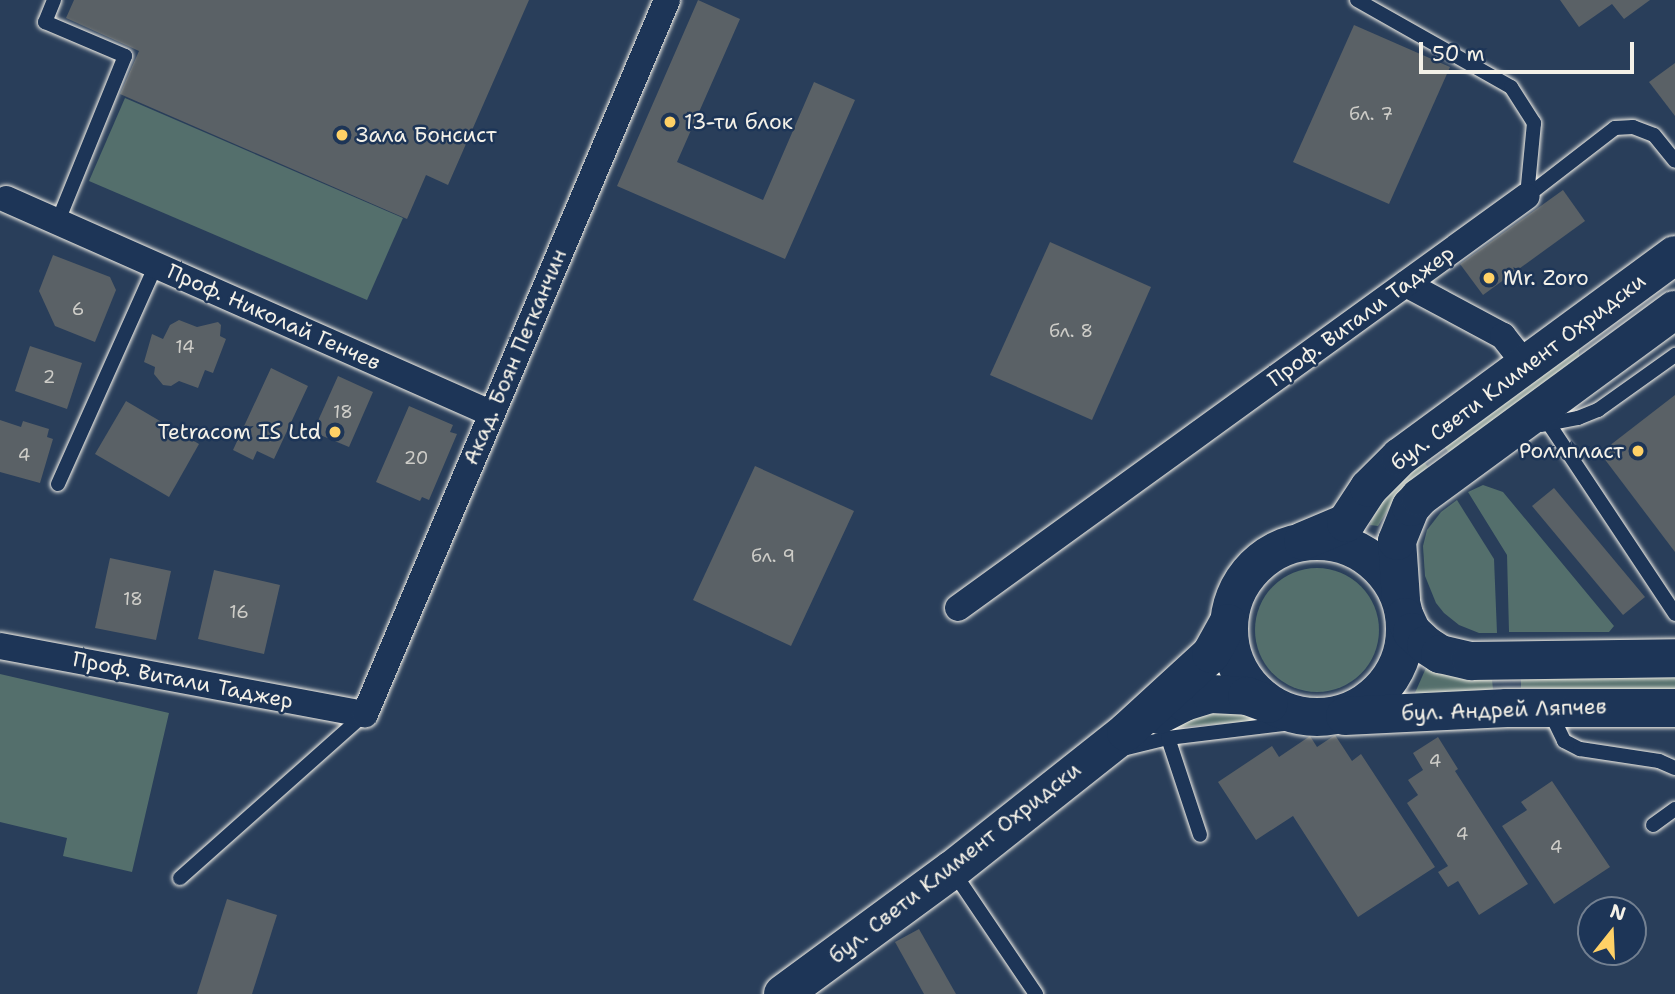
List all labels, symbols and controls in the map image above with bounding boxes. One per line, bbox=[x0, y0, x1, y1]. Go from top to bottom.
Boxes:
scale bar bbox=[1423, 28, 1638, 72]
text: 50 m bbox=[1432, 40, 1485, 68]
house number: бл. 7 bbox=[1349, 103, 1393, 125]
place label: 13-ти блок bbox=[684, 109, 793, 135]
marker: 13-ти блок bbox=[662, 114, 678, 130]
place label: Зала Бонсист bbox=[356, 122, 497, 148]
marker: Зала Бонсист bbox=[334, 127, 350, 143]
street label: Проф. Витали Таджер bbox=[1263, 240, 1459, 392]
street label: Акад. Боян Петканчин bbox=[458, 245, 572, 469]
street label: Проф. Николай Генчев bbox=[164, 259, 384, 375]
place label: Mr. Zoro bbox=[1503, 265, 1589, 291]
street label: бул. Свети Климент Охридски bbox=[1386, 268, 1650, 476]
marker: Mr. Zoro bbox=[1481, 270, 1497, 286]
house number: 6 bbox=[72, 298, 84, 320]
house number: бл. 8 bbox=[1049, 320, 1093, 342]
house number: 14 bbox=[175, 336, 195, 358]
house number: 2 bbox=[43, 366, 55, 388]
house number: 18 bbox=[333, 401, 353, 423]
place label: Tetracom IS Ltd bbox=[158, 419, 321, 445]
marker: Tetracom IS Ltd bbox=[327, 424, 343, 440]
place label: Роллпласт bbox=[1519, 438, 1624, 464]
marker: Роллпласт bbox=[1630, 443, 1646, 459]
house number: 4 bbox=[18, 444, 30, 466]
house number: 20 bbox=[404, 447, 428, 469]
house number: бл. 9 bbox=[751, 545, 795, 567]
house number: 18 bbox=[123, 588, 143, 610]
house number: 16 bbox=[229, 601, 249, 623]
street label: Проф. Витали Таджер bbox=[71, 646, 295, 714]
street label: бул. Андрей Ляпчев bbox=[1401, 694, 1607, 726]
house number: 4 bbox=[1429, 750, 1441, 772]
street label: бул. Свети Климент Охридски bbox=[824, 757, 1086, 969]
house number: 4 bbox=[1456, 823, 1468, 845]
house number: 4 bbox=[1550, 836, 1562, 858]
north arrow bbox=[1577, 896, 1647, 966]
text: N bbox=[1607, 898, 1629, 927]

